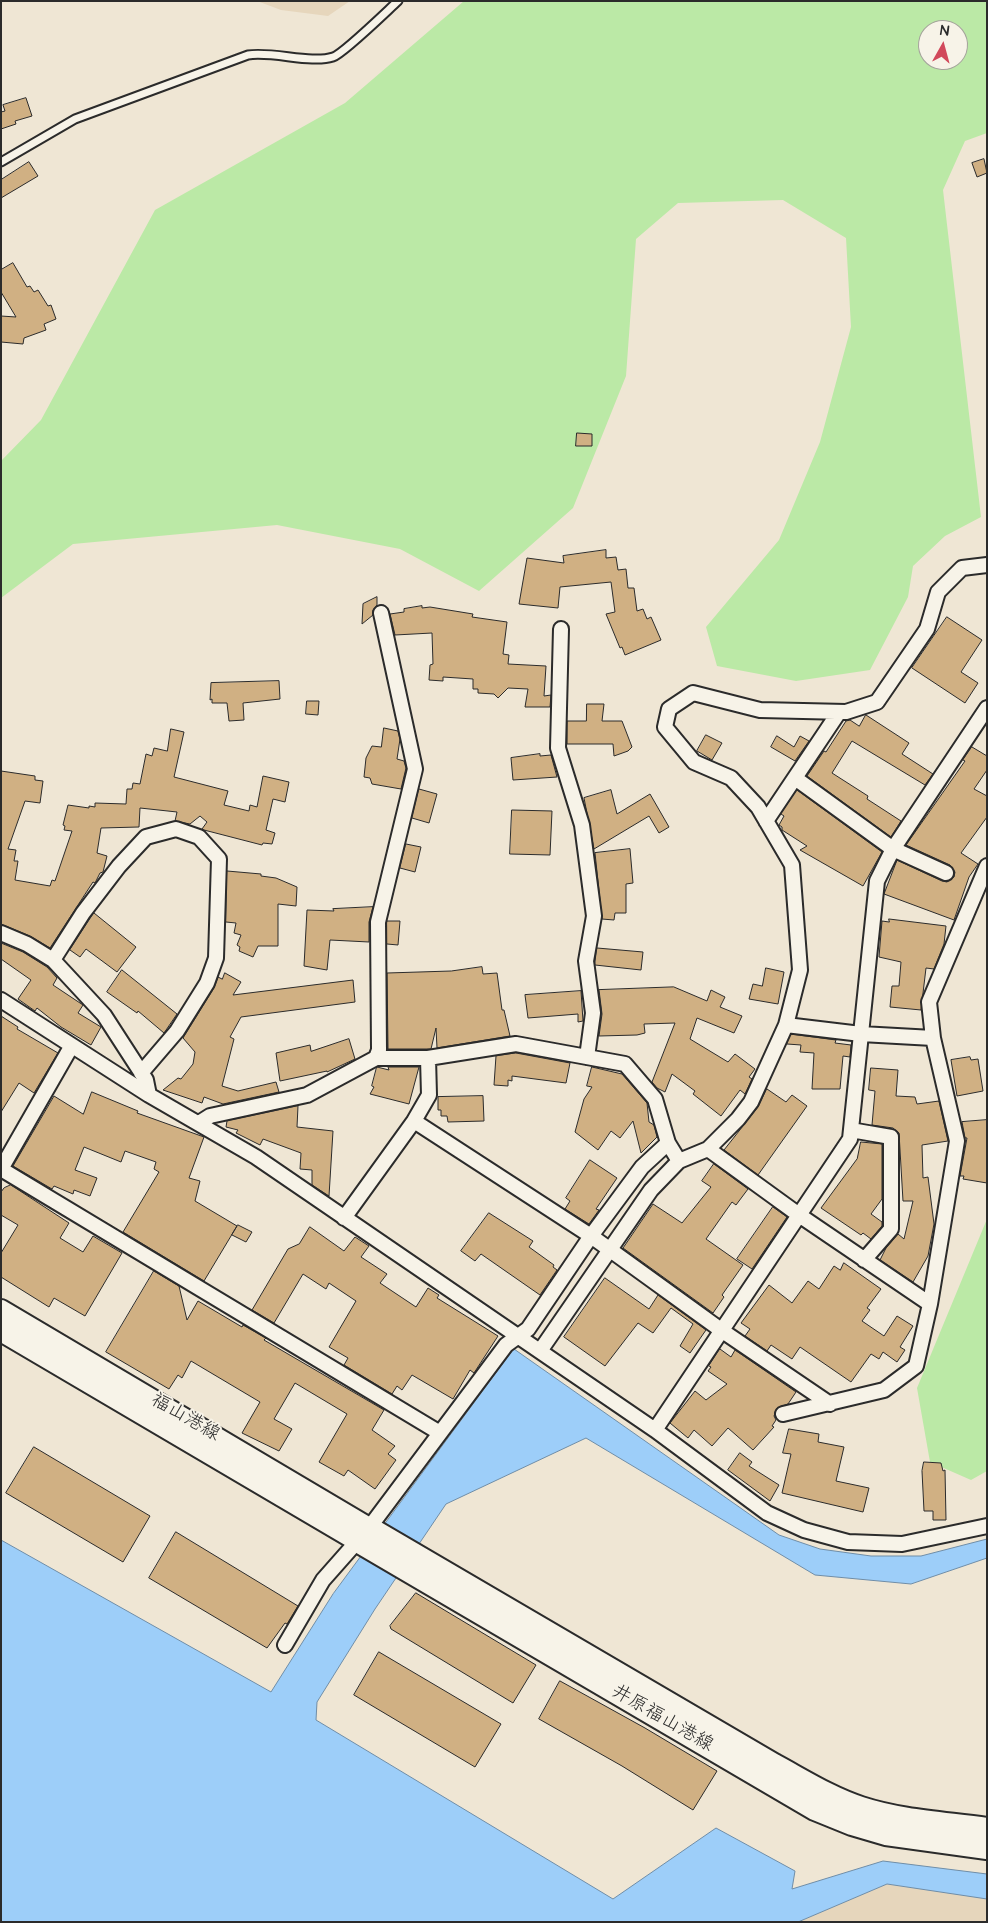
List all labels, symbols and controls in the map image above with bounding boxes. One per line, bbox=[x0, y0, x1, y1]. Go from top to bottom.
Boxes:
north arrow bbox=[918, 20, 968, 70]
text: N bbox=[939, 21, 950, 42]
street label: 福山港線 bbox=[146, 1389, 224, 1447]
street label: 井原福山港線 bbox=[607, 1681, 717, 1757]

